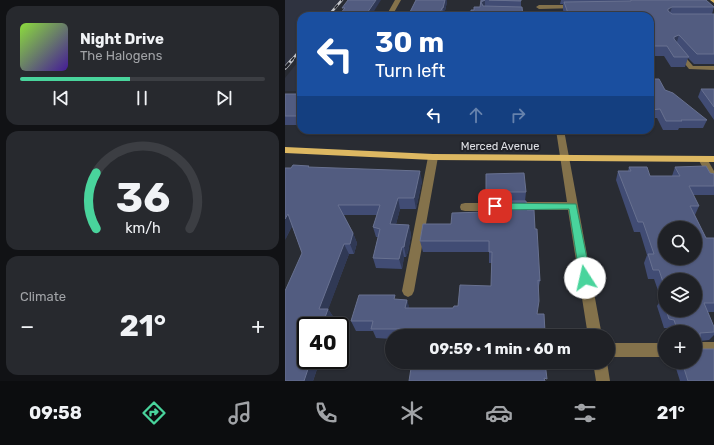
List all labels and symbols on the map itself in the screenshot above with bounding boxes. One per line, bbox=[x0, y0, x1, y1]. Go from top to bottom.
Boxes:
street label: Merced Avenue bbox=[461, 140, 539, 153]
pin bbox=[478, 189, 512, 223]
position arrow bbox=[564, 257, 606, 299]
speed limit sign: 40 bbox=[297, 317, 349, 369]

